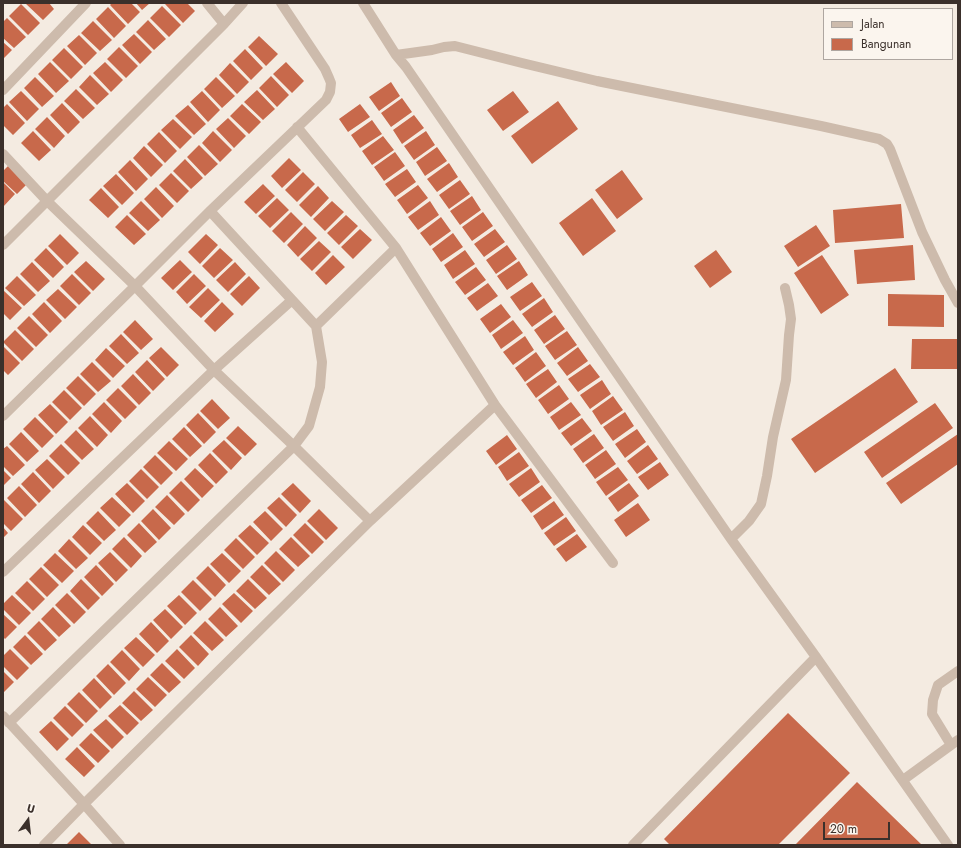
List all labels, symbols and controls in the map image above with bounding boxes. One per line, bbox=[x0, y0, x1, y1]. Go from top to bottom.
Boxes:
legend bbox=[823, 8, 953, 60]
text: Jalan bbox=[861, 15, 884, 33]
text: Bangunan bbox=[861, 35, 911, 53]
north arrow bbox=[8, 800, 48, 840]
text: U bbox=[25, 800, 37, 817]
scale bar bbox=[825, 814, 892, 840]
text: 20 m bbox=[830, 820, 857, 838]

